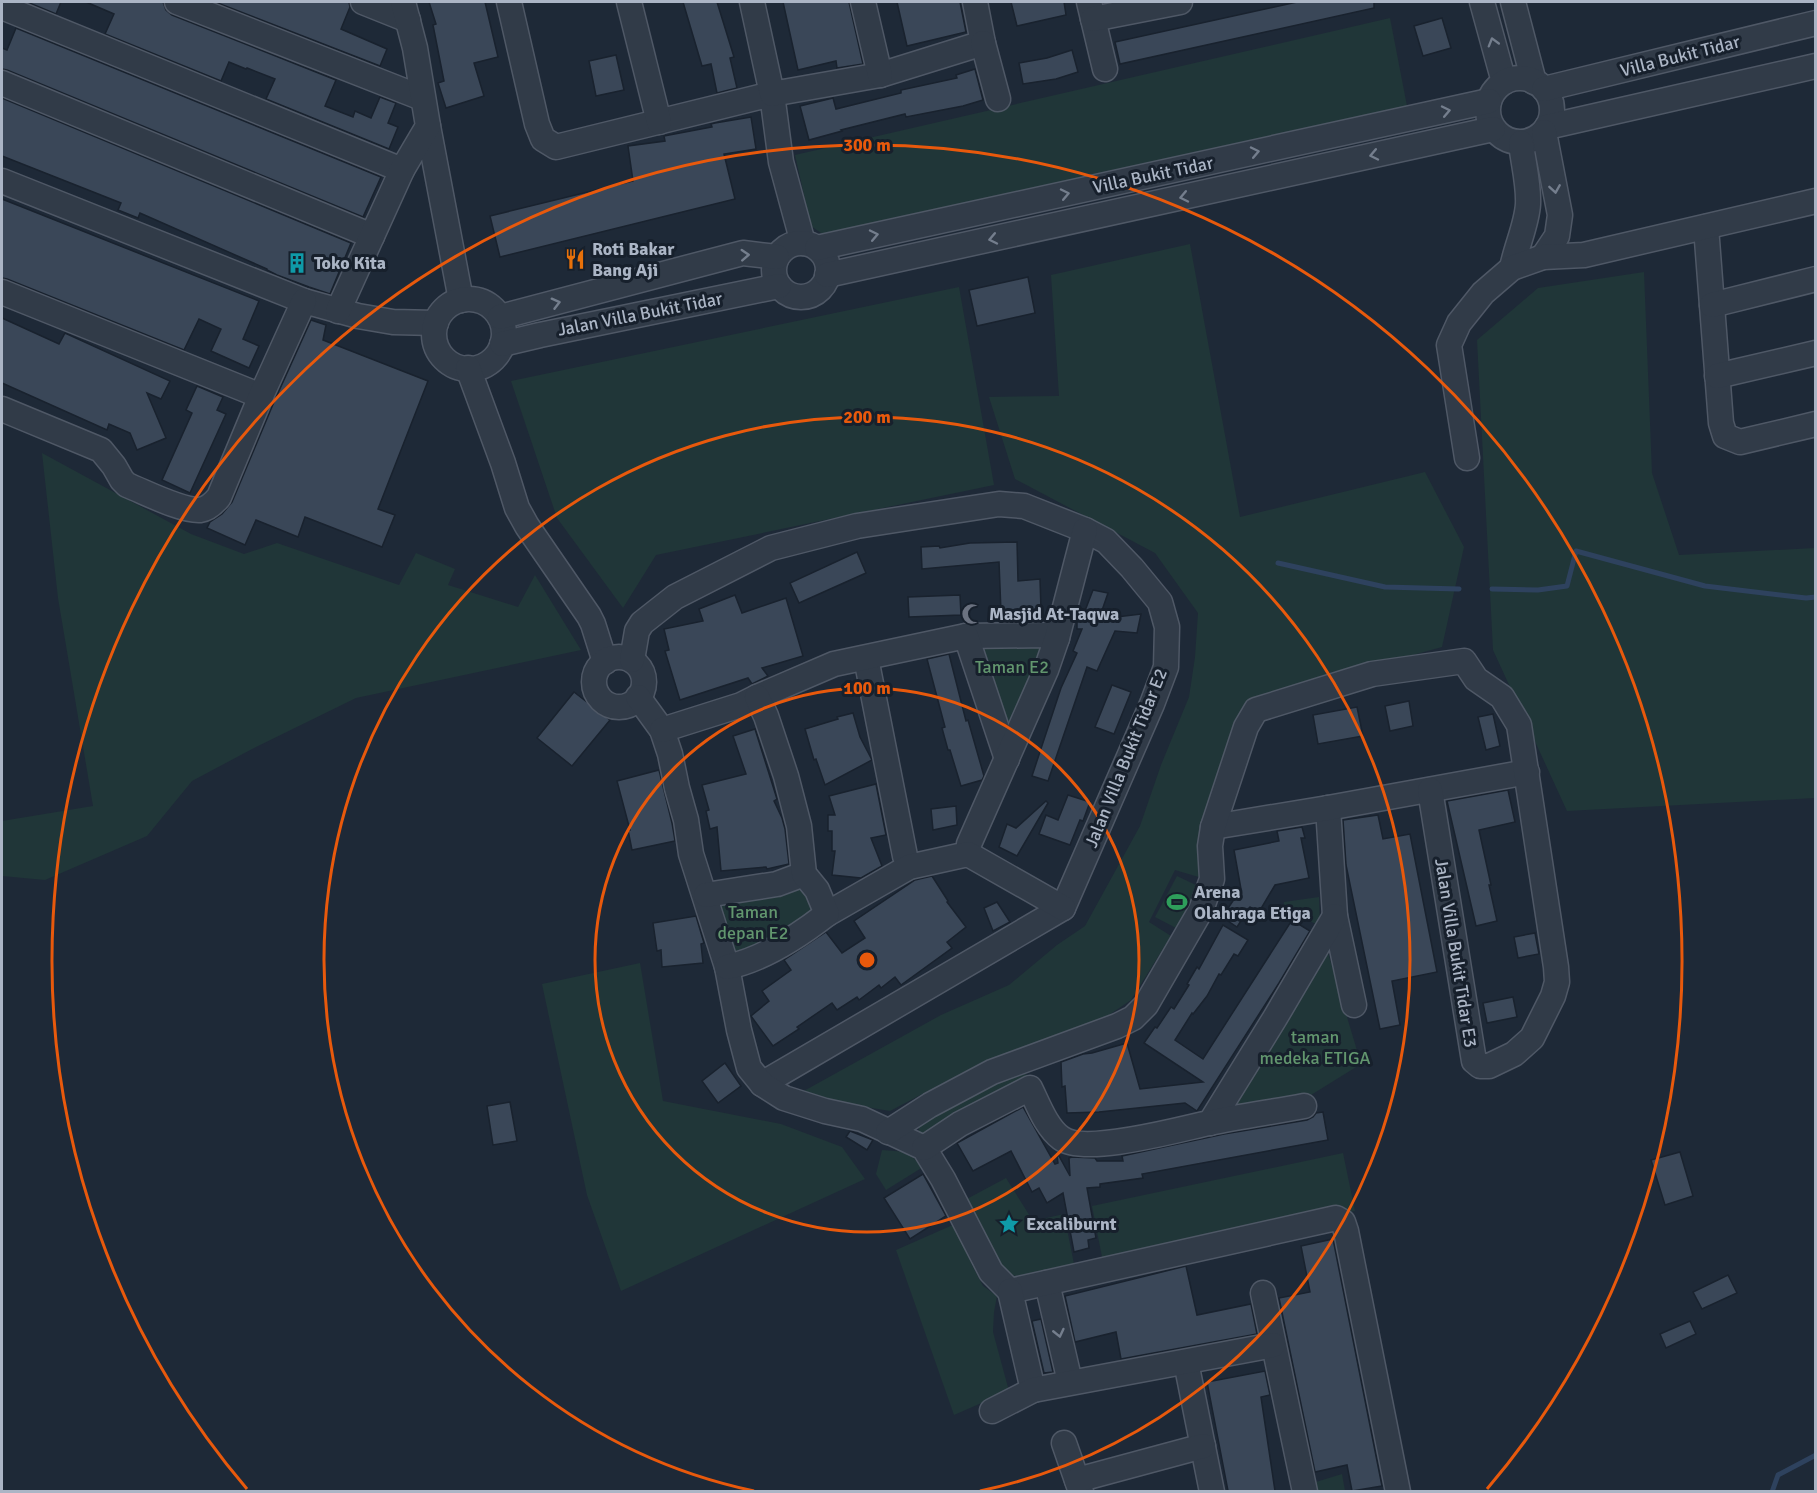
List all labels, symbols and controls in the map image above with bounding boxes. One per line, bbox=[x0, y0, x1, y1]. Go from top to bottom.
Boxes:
street label: Villa Bukit Tidar bbox=[1618, 30, 1742, 81]
one-way arrow bbox=[1488, 37, 1500, 48]
one-way arrow bbox=[1441, 105, 1451, 118]
text: 300 m bbox=[843, 134, 891, 156]
one-way arrow bbox=[1250, 147, 1260, 160]
one-way arrow bbox=[1370, 148, 1380, 161]
street label: Villa Bukit Tidar bbox=[1091, 151, 1216, 198]
one-way arrow bbox=[1549, 184, 1561, 194]
one-way arrow bbox=[1060, 188, 1070, 201]
one-way arrow bbox=[1179, 190, 1189, 203]
one-way arrow bbox=[869, 230, 879, 243]
one-way arrow bbox=[989, 232, 999, 245]
place label: Roti Bakar Bang Aji bbox=[592, 238, 675, 281]
restaurant icon: Roti Bakar Bang Aji bbox=[563, 247, 587, 271]
one-way arrow bbox=[741, 249, 750, 261]
building icon: Toko Kita bbox=[285, 251, 309, 275]
place label: Toko Kita bbox=[314, 252, 386, 274]
street label: Jalan Villa Bukit Tidar bbox=[556, 287, 725, 341]
one-way arrow bbox=[551, 298, 561, 310]
text: 200 m bbox=[843, 406, 891, 428]
mosque icon: Masjid At-Taqwa bbox=[960, 602, 984, 626]
place label: Masjid At-Taqwa bbox=[989, 603, 1119, 625]
park label: Taman E2 bbox=[975, 656, 1049, 678]
street label: Jalan Villa Bukit Tidar E2 bbox=[1080, 665, 1172, 851]
text: 100 m bbox=[843, 677, 891, 699]
street label: Jalan Villa Bukit Tidar E3 bbox=[1430, 857, 1482, 1049]
place label: Arena Olahraga Etiga bbox=[1194, 881, 1311, 924]
sports icon: Arena Olahraga Etiga bbox=[1165, 890, 1189, 914]
park label: Taman depan E2 bbox=[718, 901, 788, 944]
centre of rings bbox=[857, 950, 877, 970]
park label: taman medeka ETIGA bbox=[1260, 1026, 1370, 1069]
place icon: Excaliburnt bbox=[997, 1212, 1021, 1236]
place label: Excaliburnt bbox=[1026, 1213, 1117, 1235]
one-way arrow bbox=[1051, 1327, 1064, 1337]

